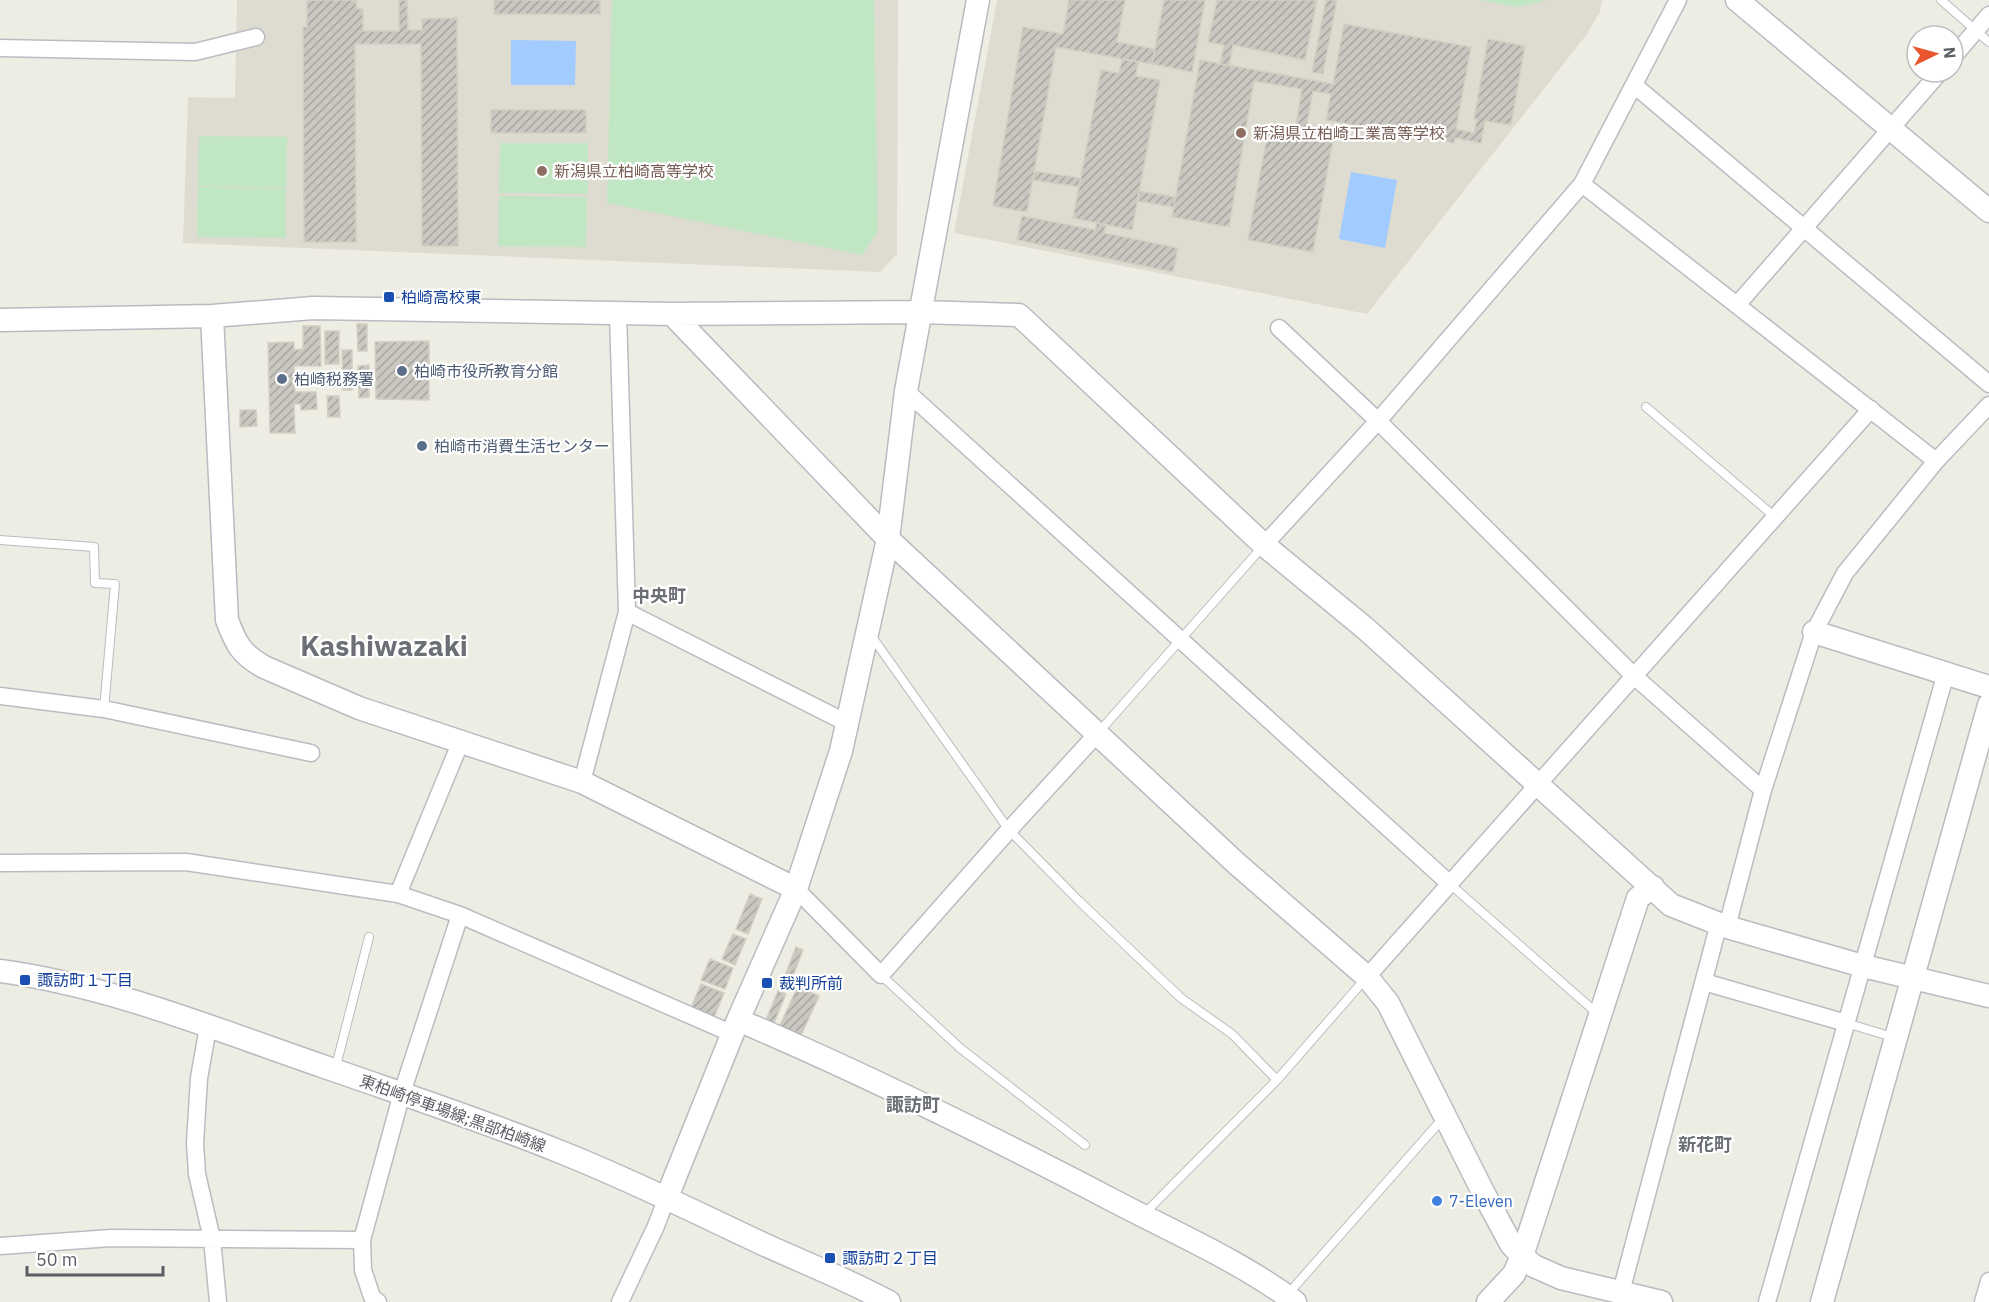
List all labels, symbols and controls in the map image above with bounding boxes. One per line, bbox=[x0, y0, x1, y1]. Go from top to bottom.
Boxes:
north arrow bbox=[1905, 24, 1965, 84]
text: N bbox=[1939, 46, 1960, 59]
place label: 新潟県立柏崎工業高等学校 bbox=[1253, 123, 1445, 143]
marker: 新潟県立柏崎工業高等学校 bbox=[1234, 126, 1248, 140]
place label: 新潟県立柏崎高等学校 bbox=[554, 161, 714, 181]
marker: 新潟県立柏崎高等学校 bbox=[535, 164, 549, 178]
place label: 柏崎高校東 bbox=[401, 287, 481, 307]
marker: 柏崎高校東 bbox=[382, 290, 396, 304]
place label: 柏崎市役所教育分館 bbox=[414, 361, 558, 381]
marker: 柏崎市役所教育分館 bbox=[395, 364, 409, 378]
place label: 柏崎税務署 bbox=[294, 369, 374, 389]
marker: 柏崎税務署 bbox=[275, 372, 289, 386]
place label: 柏崎市消費生活センター bbox=[434, 436, 610, 456]
marker: 柏崎市消費生活センター bbox=[415, 439, 429, 453]
district label: 中央町 bbox=[632, 584, 686, 607]
district label: Kashiwazaki bbox=[300, 627, 468, 664]
place label: 諏訪町１丁目 bbox=[37, 970, 133, 990]
marker: 諏訪町１丁目 bbox=[18, 973, 32, 987]
place label: 裁判所前 bbox=[779, 973, 843, 993]
marker: 裁判所前 bbox=[760, 976, 774, 990]
street label: 東柏崎停車場線;黒部柏崎線 bbox=[357, 1070, 549, 1156]
district label: 諏訪町 bbox=[886, 1093, 940, 1116]
district label: 新花町 bbox=[1678, 1133, 1732, 1156]
place label: 7-Eleven bbox=[1449, 1191, 1513, 1211]
marker: 7-Eleven bbox=[1430, 1194, 1444, 1208]
scale bar bbox=[27, 1239, 164, 1277]
text: 50 m bbox=[36, 1248, 78, 1271]
place label: 諏訪町２丁目 bbox=[842, 1248, 938, 1268]
marker: 諏訪町２丁目 bbox=[823, 1251, 837, 1265]

